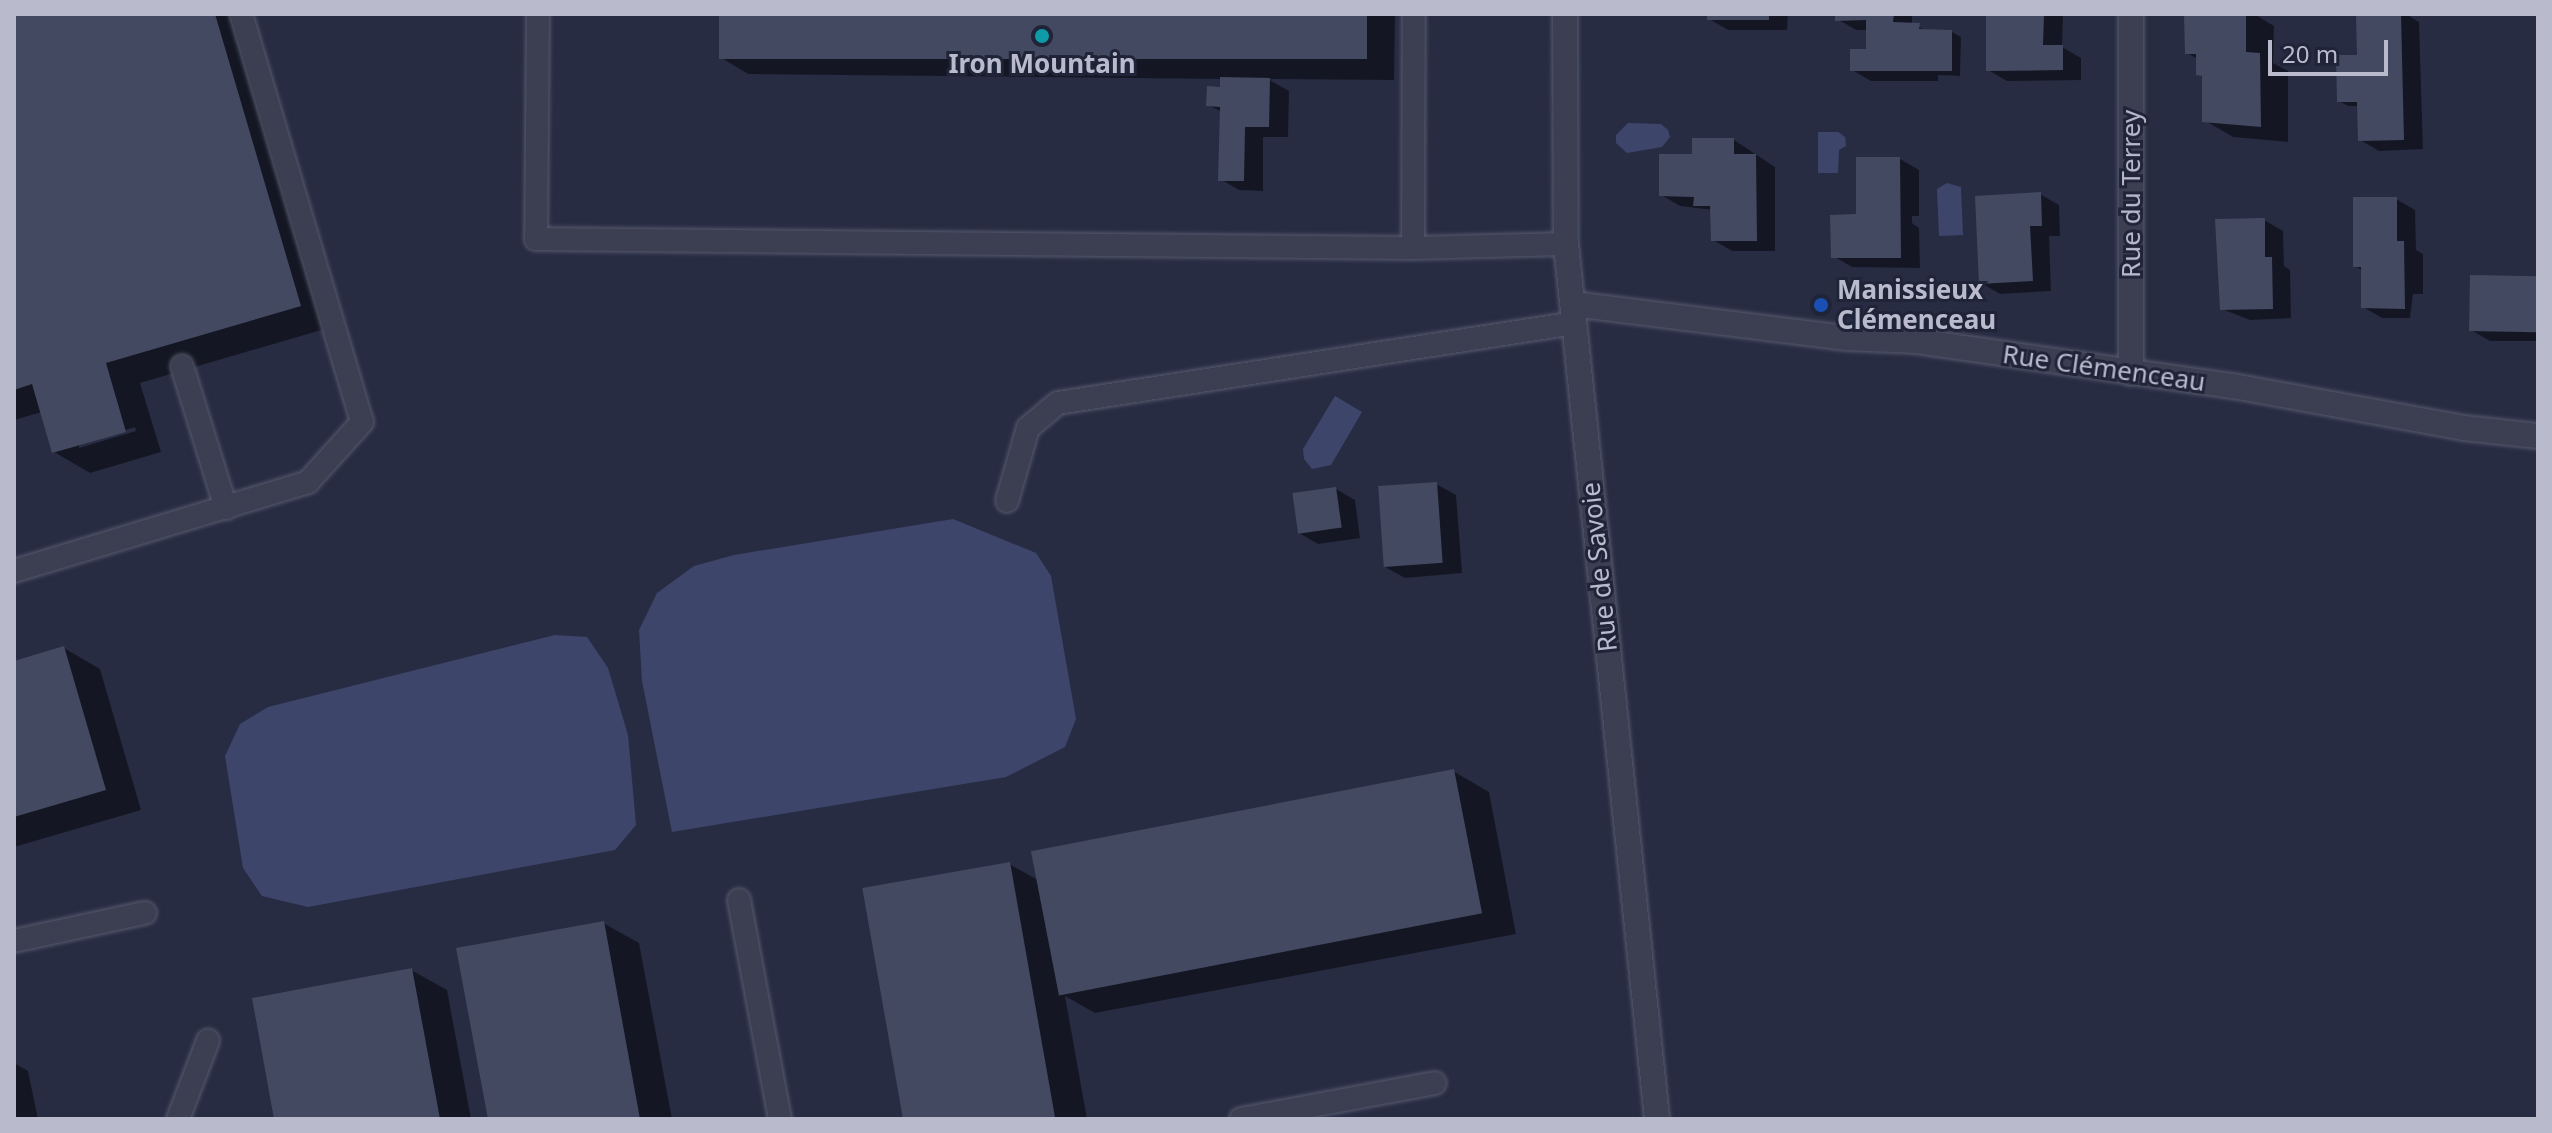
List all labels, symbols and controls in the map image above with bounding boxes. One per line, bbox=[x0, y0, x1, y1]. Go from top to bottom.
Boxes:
scale bar bbox=[2272, 24, 2392, 74]
marker: Iron Mountain bbox=[1033, 27, 1051, 45]
text: 20 m bbox=[2282, 37, 2338, 70]
place label: Iron Mountain bbox=[948, 48, 1136, 80]
street label: Rue du Terrey bbox=[2115, 110, 2147, 278]
place label: Manissieux Clémenceau bbox=[1837, 274, 1996, 336]
marker: Manissieux Clémenceau bbox=[1812, 296, 1830, 314]
street label: Rue Clémenceau bbox=[2001, 338, 2207, 398]
street label: Rue de Savoie bbox=[1575, 481, 1623, 653]

